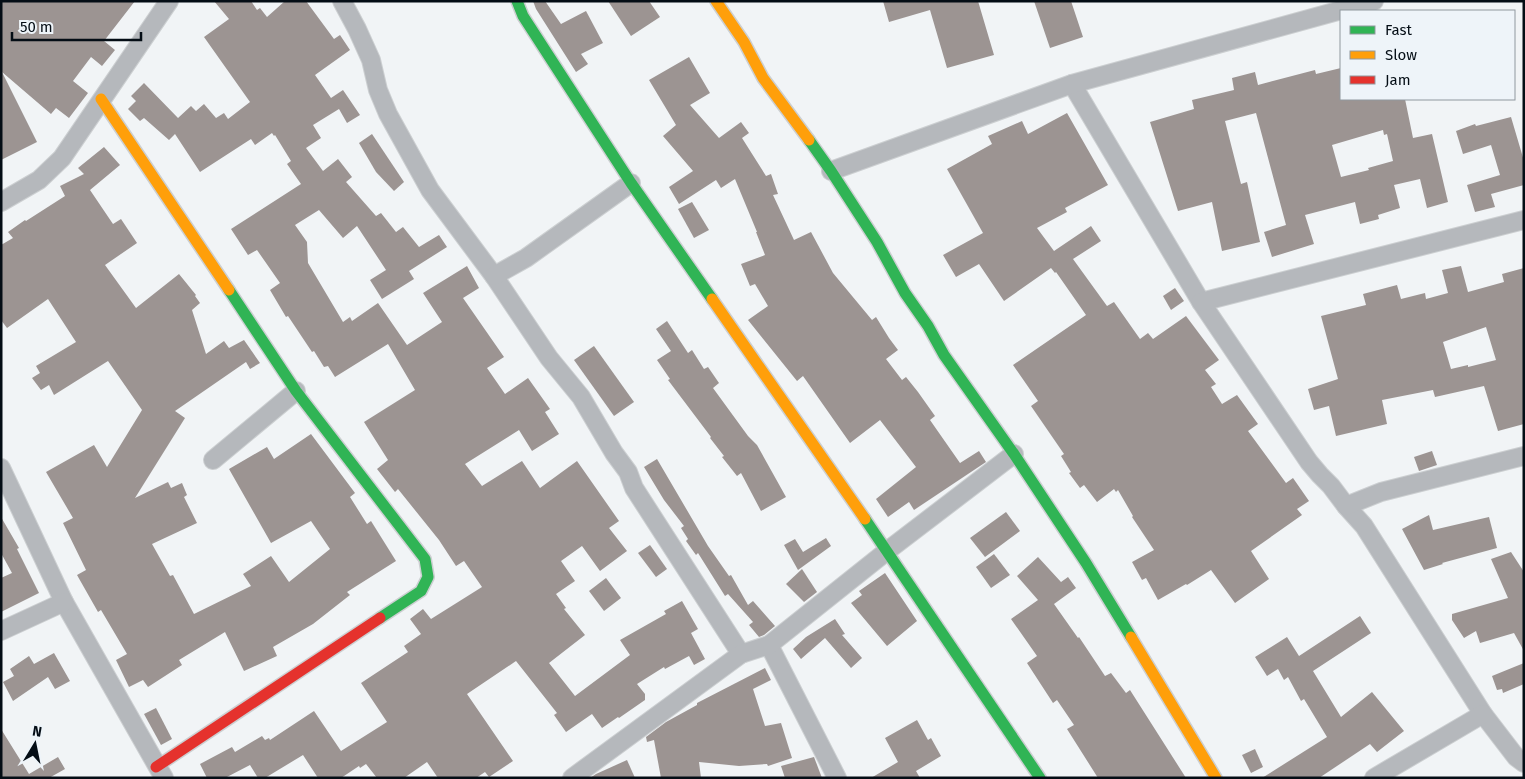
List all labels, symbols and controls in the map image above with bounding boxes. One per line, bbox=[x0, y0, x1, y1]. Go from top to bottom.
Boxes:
scale bar bbox=[12, 10, 141, 42]
legend bbox=[1340, 10, 1515, 100]
text: 50 m bbox=[20, 18, 53, 36]
text: Fast bbox=[1385, 21, 1412, 39]
text: Slow bbox=[1385, 46, 1417, 64]
text: Jam bbox=[1385, 71, 1411, 89]
north arrow bbox=[10, 719, 60, 769]
text: N bbox=[31, 723, 43, 741]

